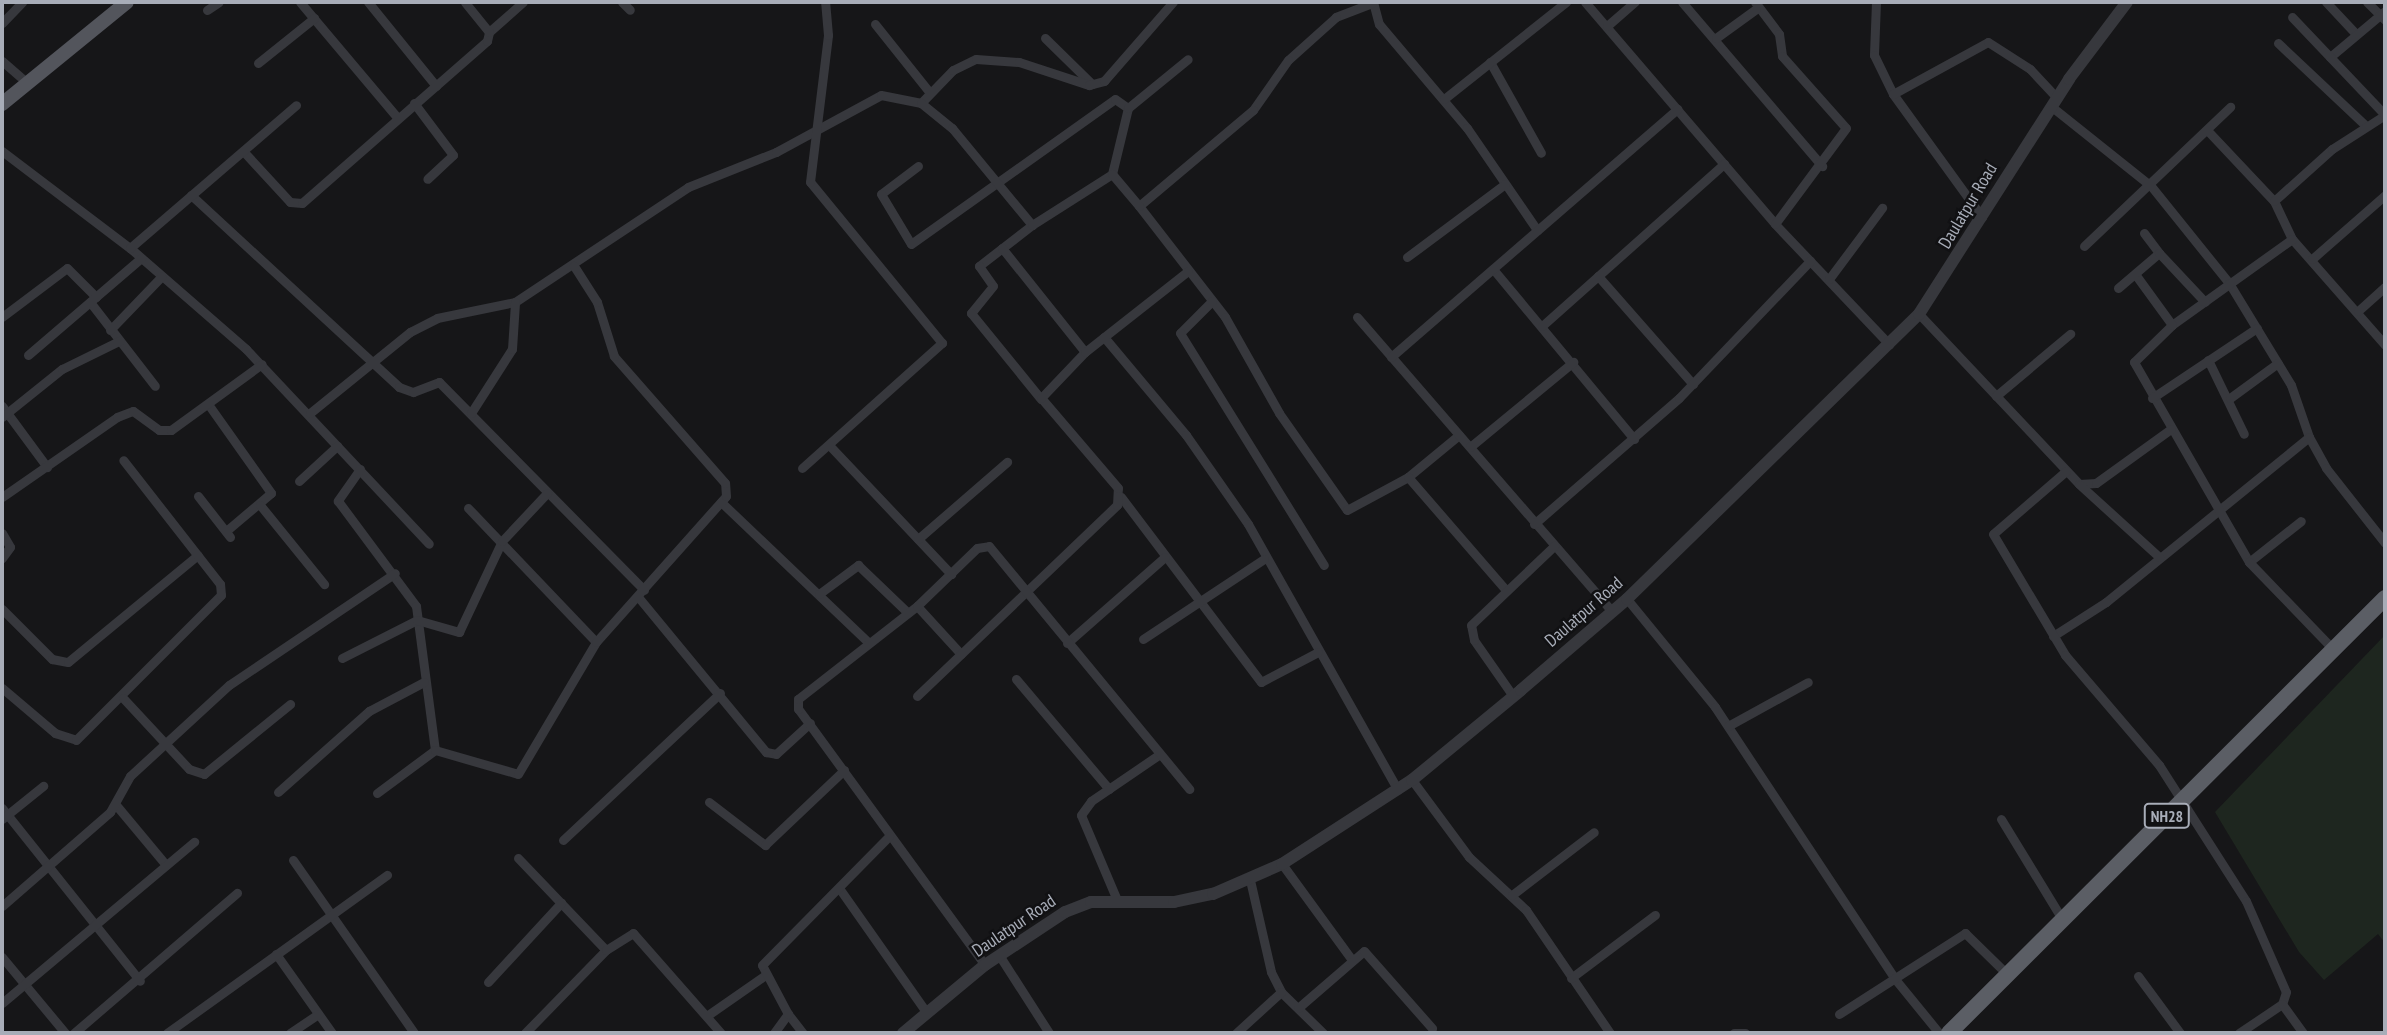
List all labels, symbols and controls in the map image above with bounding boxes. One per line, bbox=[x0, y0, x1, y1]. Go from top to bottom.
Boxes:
street label: Daulatpur Road bbox=[1934, 159, 2002, 253]
street label: Daulatpur Road bbox=[1541, 572, 1627, 652]
road number: NH28 bbox=[2142, 804, 2192, 828]
street label: Daulatpur Road bbox=[968, 890, 1060, 962]

